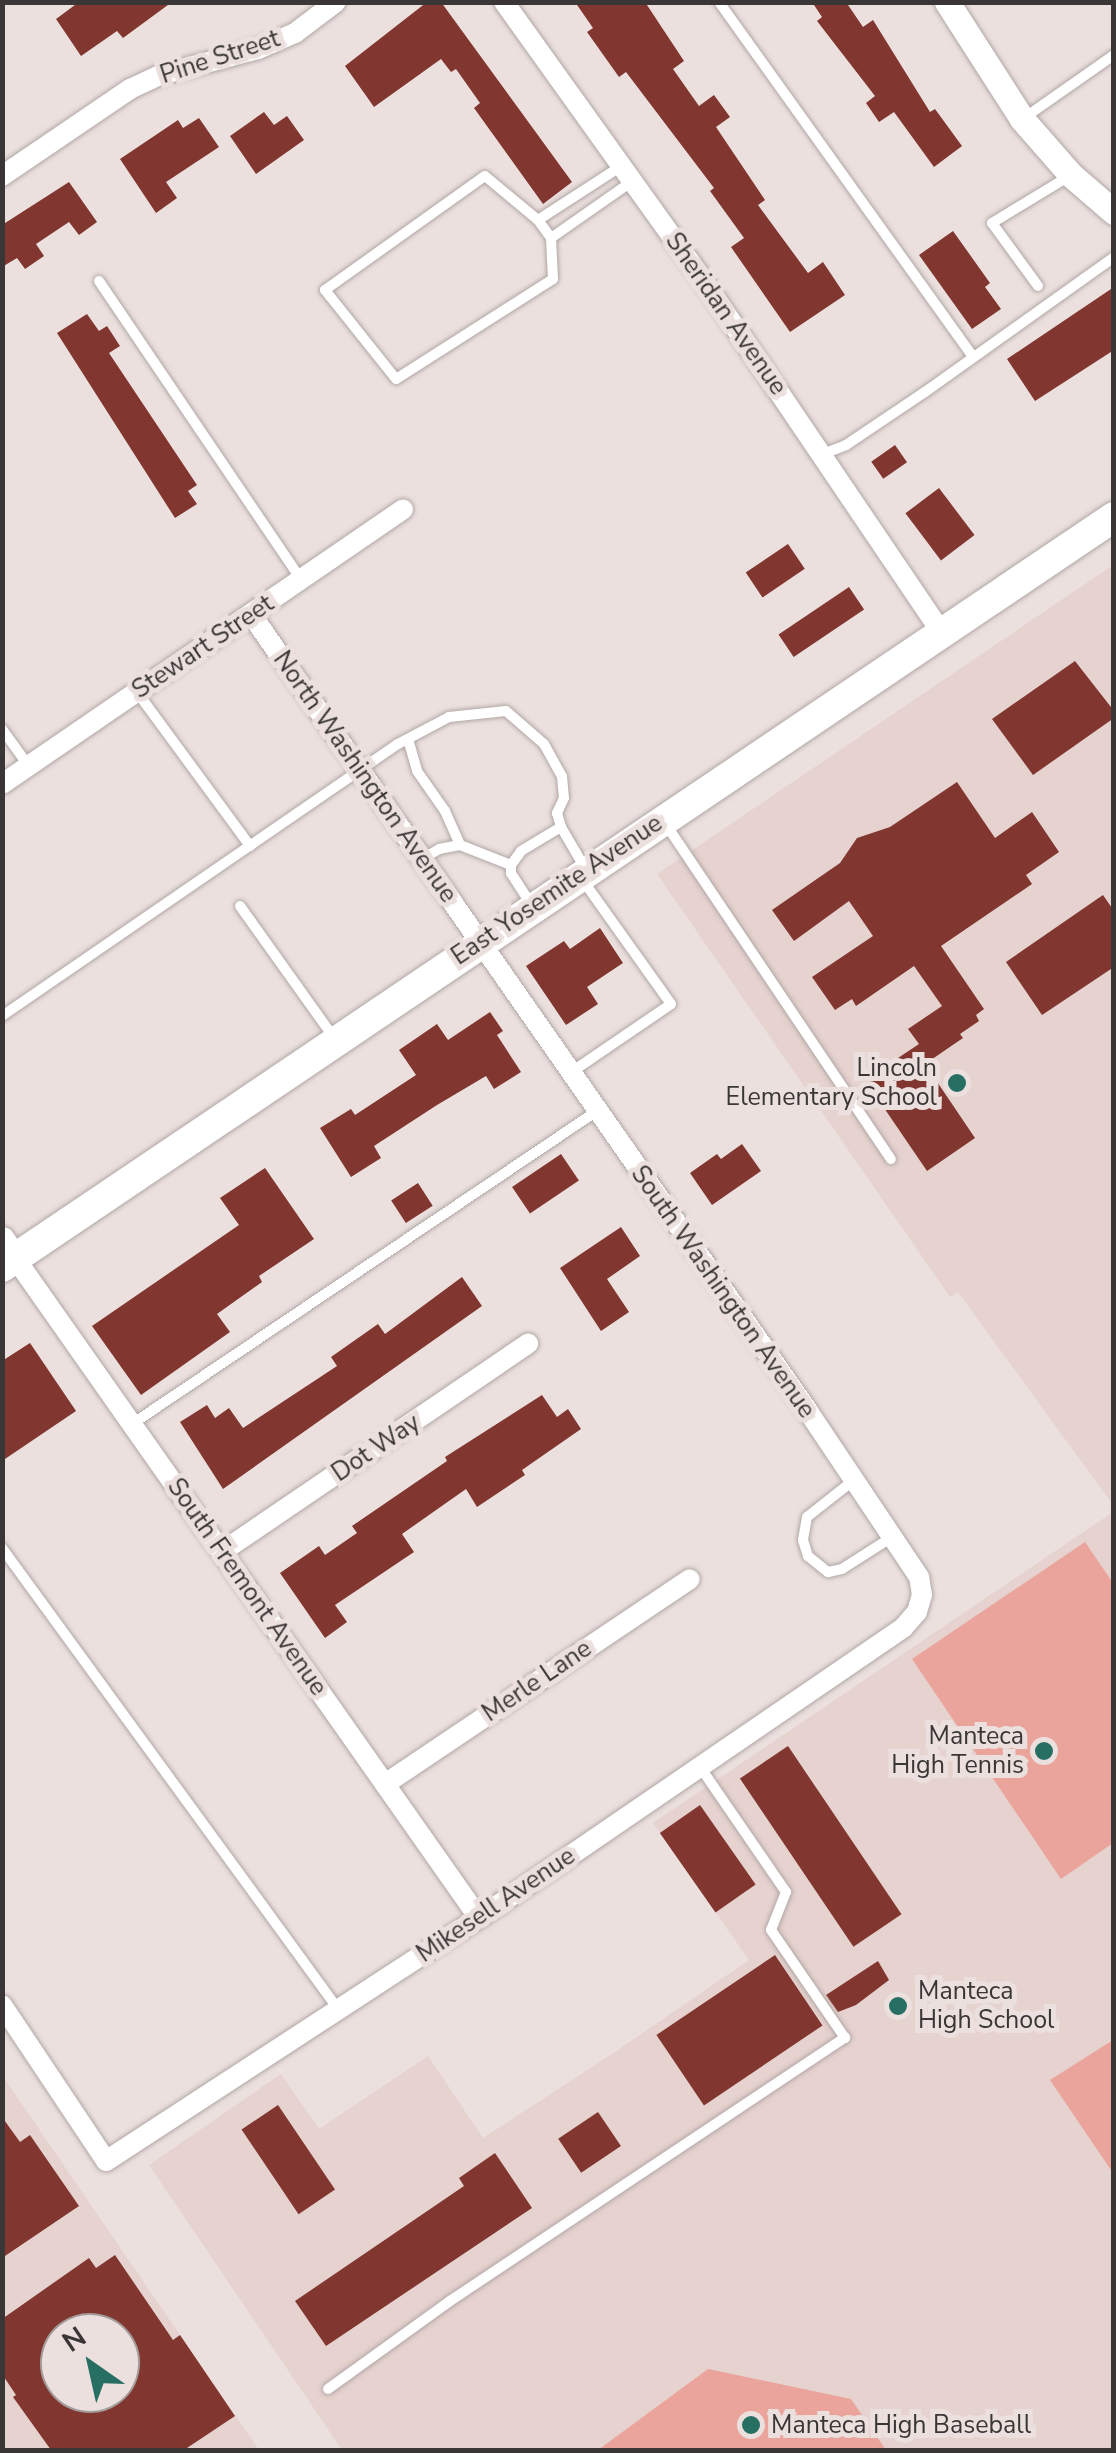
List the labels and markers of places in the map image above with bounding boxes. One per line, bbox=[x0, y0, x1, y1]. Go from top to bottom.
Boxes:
place label: Lincoln Elementary School bbox=[726, 1054, 937, 1113]
marker: Lincoln Elementary School bbox=[946, 1072, 968, 1094]
place label: Manteca High Tennis bbox=[891, 1722, 1024, 1781]
marker: Manteca High Tennis bbox=[1033, 1740, 1055, 1762]
place label: Manteca High School bbox=[918, 1977, 1054, 2036]
marker: Manteca High School bbox=[887, 1995, 909, 2017]
place label: Manteca High Baseball bbox=[771, 2410, 1031, 2440]
marker: Manteca High Baseball bbox=[740, 2414, 762, 2436]

